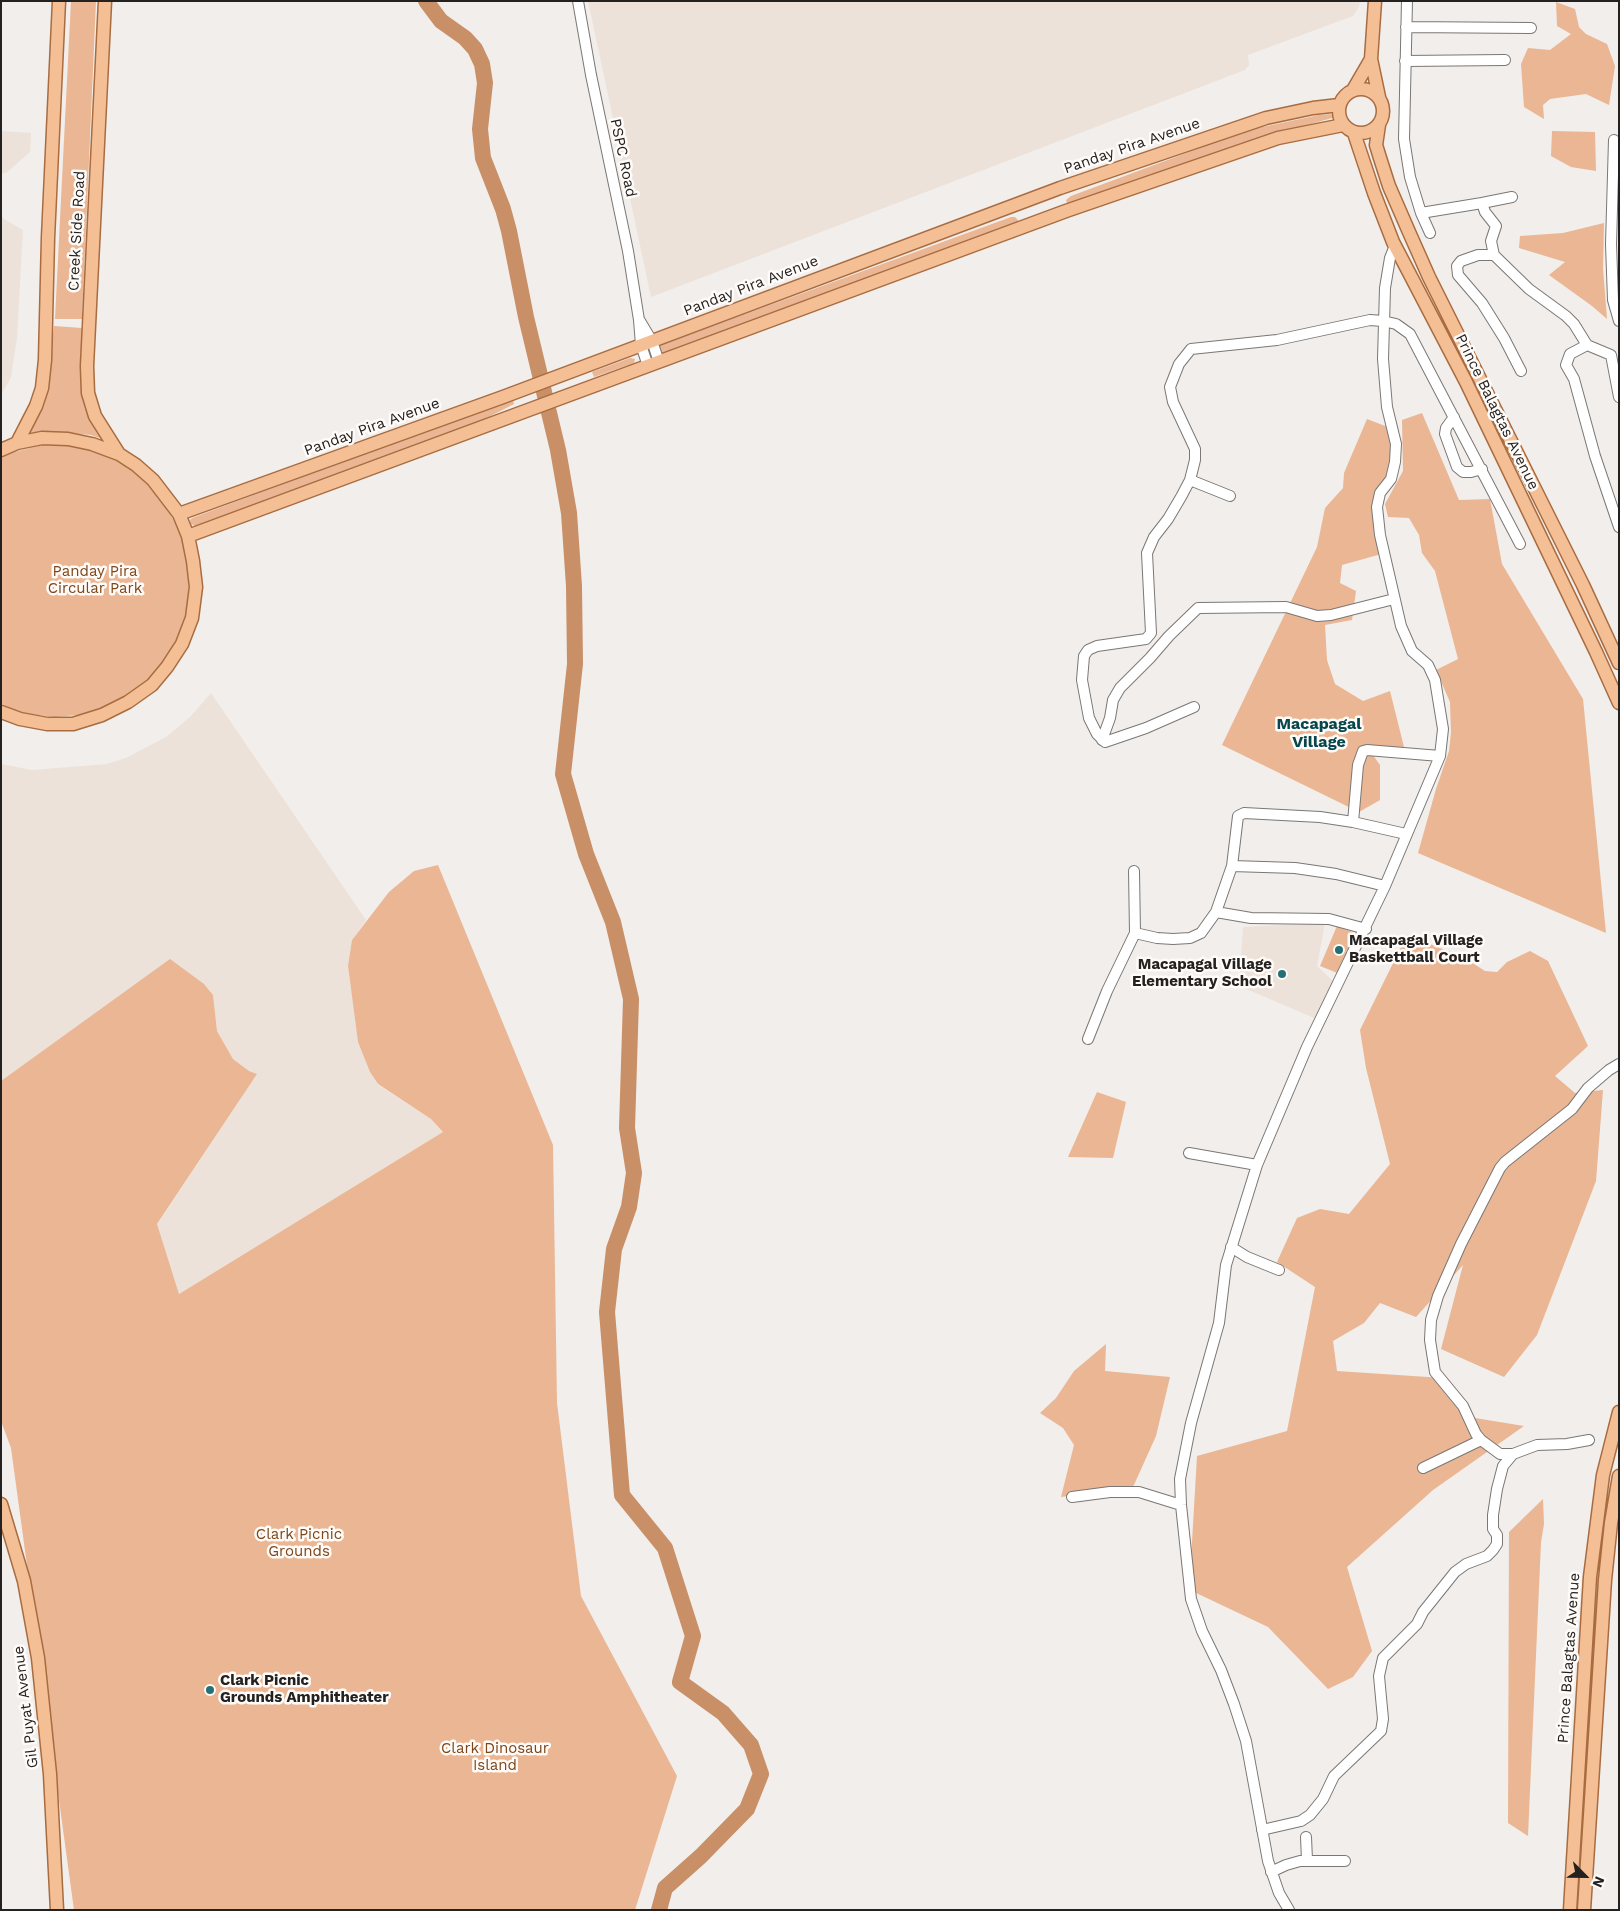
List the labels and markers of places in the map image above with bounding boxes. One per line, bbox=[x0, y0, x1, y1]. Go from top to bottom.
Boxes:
place label: Macapagal Village Baskettball Court bbox=[1349, 932, 1483, 967]
marker: Macapagal Village Baskettball Court bbox=[1333, 944, 1345, 956]
place label: Macapagal Village Elementary School bbox=[1132, 956, 1272, 991]
marker: Macapagal Village Elementary School bbox=[1276, 968, 1288, 980]
place label: Clark Picnic Grounds Amphitheater bbox=[220, 1672, 389, 1707]
marker: Clark Picnic Grounds Amphitheater bbox=[204, 1684, 216, 1696]

